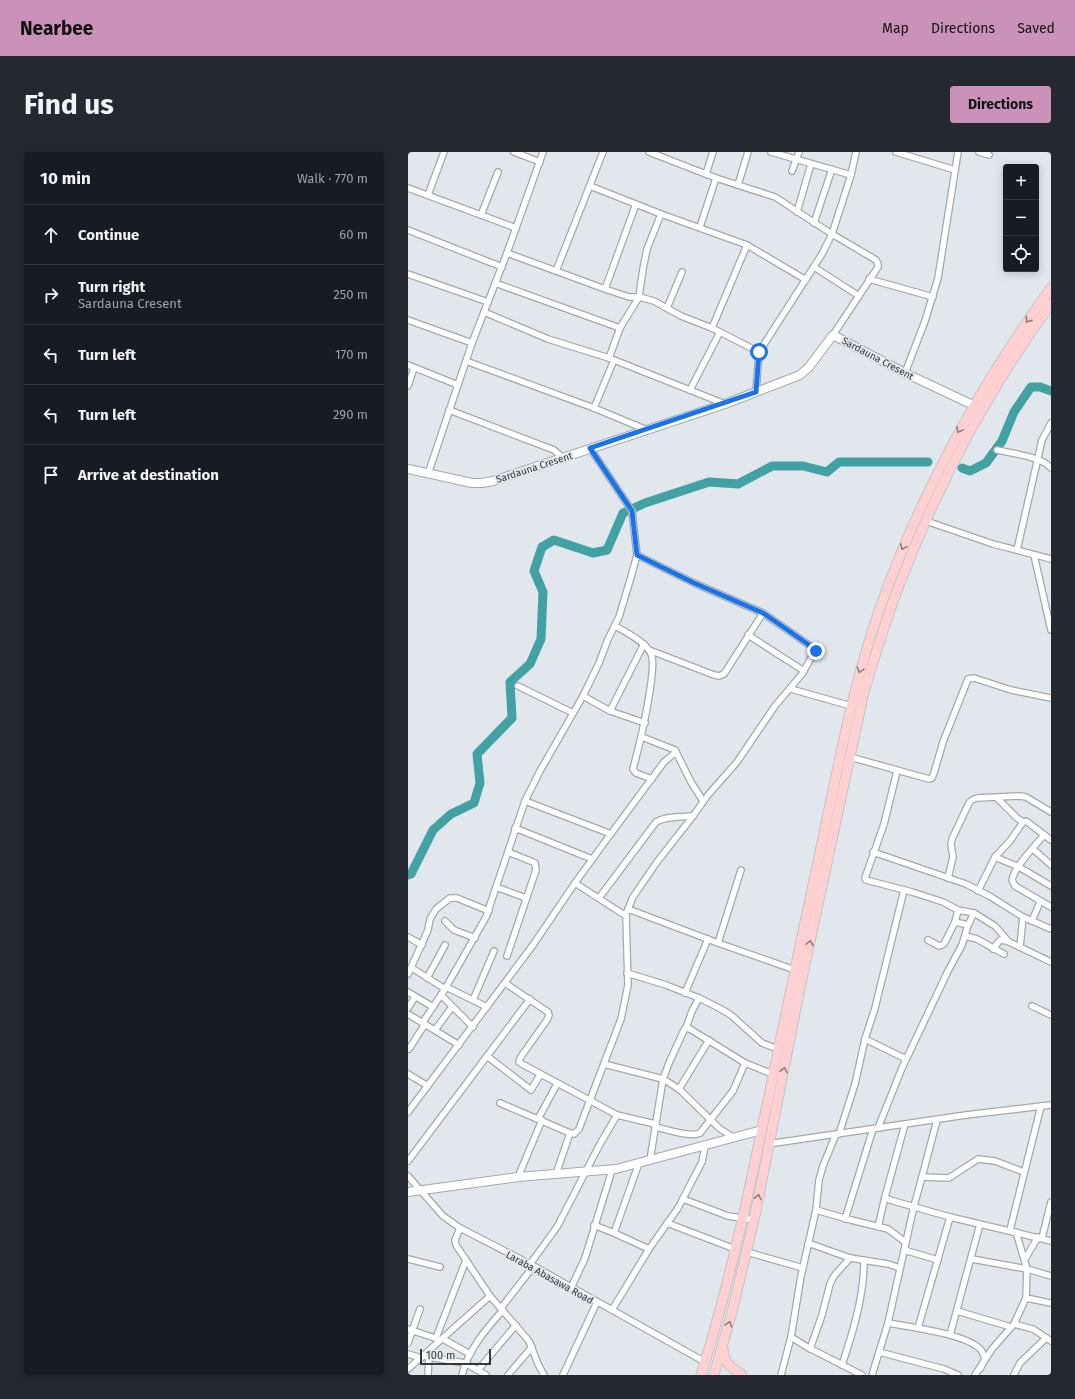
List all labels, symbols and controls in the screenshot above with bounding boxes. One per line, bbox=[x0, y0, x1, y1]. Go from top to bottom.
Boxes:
text: Nearbee bbox=[20, 17, 93, 40]
text: Map bbox=[882, 20, 909, 37]
text: Directions bbox=[931, 20, 995, 37]
text: Saved bbox=[1017, 20, 1055, 37]
button: Directions bbox=[950, 86, 1051, 123]
text: Find us bbox=[24, 88, 114, 121]
map controls bbox=[1003, 164, 1039, 272]
button: + bbox=[1003, 164, 1039, 200]
text: 10 min bbox=[40, 168, 91, 189]
text: Walk · 770 m bbox=[297, 171, 368, 186]
button: − bbox=[1003, 200, 1039, 236]
icon: ahead bbox=[40, 224, 62, 246]
text: Continue bbox=[78, 226, 139, 244]
text: 60 m bbox=[339, 227, 368, 242]
button: locate bbox=[1003, 236, 1039, 272]
text: Turn right bbox=[78, 278, 145, 296]
icon: right bbox=[40, 284, 62, 306]
text: 250 m bbox=[333, 287, 368, 302]
text: Sardauna Cresent bbox=[78, 296, 182, 311]
one-way arrow bbox=[1026, 315, 1033, 322]
street label: Sardauna Cresent bbox=[840, 335, 916, 383]
route start bbox=[750, 343, 768, 361]
icon: left bbox=[40, 344, 62, 366]
text: Turn left bbox=[78, 346, 136, 364]
text: 170 m bbox=[335, 347, 368, 362]
icon: left bbox=[40, 404, 62, 426]
text: Turn left bbox=[78, 406, 136, 424]
text: 290 m bbox=[333, 407, 368, 422]
one-way arrow bbox=[957, 426, 964, 433]
street label: Sardauna Cresent bbox=[495, 450, 574, 486]
icon: arrive bbox=[40, 464, 62, 486]
text: Arrive at destination bbox=[78, 466, 219, 484]
one-way arrow bbox=[900, 543, 908, 550]
route end bbox=[807, 642, 825, 660]
one-way arrow bbox=[856, 666, 865, 673]
one-way arrow bbox=[806, 939, 814, 946]
one-way arrow bbox=[779, 1067, 787, 1073]
one-way arrow bbox=[753, 1194, 762, 1201]
street label: Laraba Abasawa Road bbox=[504, 1249, 595, 1307]
one-way arrow bbox=[724, 1321, 733, 1328]
scale bar bbox=[420, 1347, 491, 1366]
text: 100 m bbox=[426, 1349, 455, 1362]

